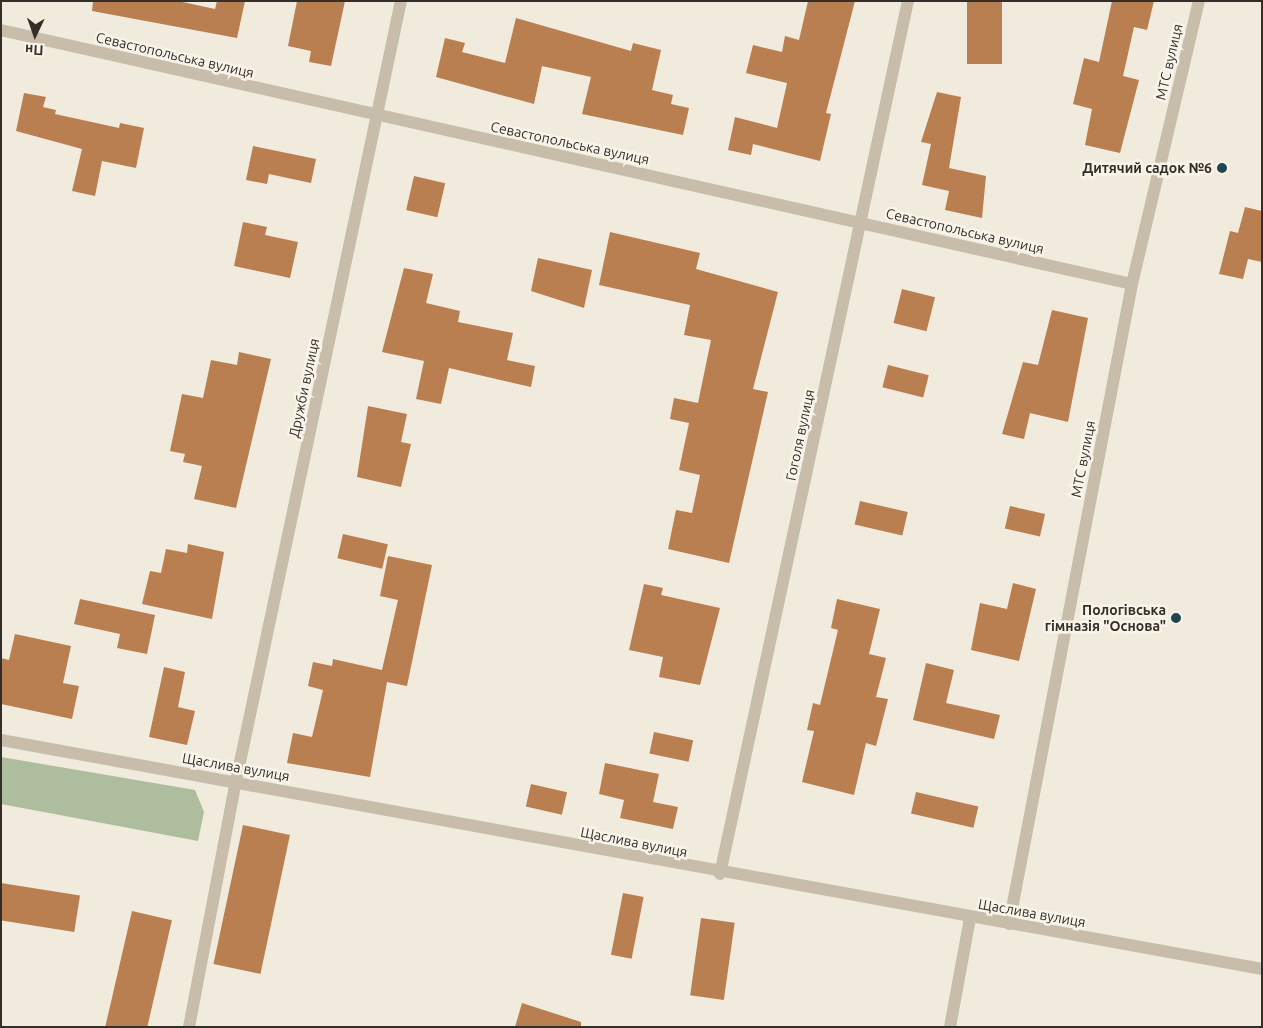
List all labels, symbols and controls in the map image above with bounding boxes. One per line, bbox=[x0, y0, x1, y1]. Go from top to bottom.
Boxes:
north arrow bbox=[10, 10, 60, 60]
street label: МТС вулиця bbox=[1152, 22, 1186, 102]
street label: Севастопольська вулиця bbox=[94, 29, 256, 81]
text: Пн bbox=[25, 42, 44, 58]
street label: Севастопольська вулиця bbox=[489, 118, 651, 168]
place label: Дитячий садок №6 bbox=[1082, 160, 1212, 176]
marker: Дитячий садок №6 bbox=[1216, 162, 1228, 174]
street label: Севастопольська вулиця bbox=[884, 205, 1046, 257]
street label: Дружби вулиця bbox=[285, 337, 323, 439]
street label: Гоголя вулиця bbox=[782, 388, 818, 482]
street label: МТС вулиця bbox=[1067, 419, 1099, 499]
place label: Пологівська гімназія "Основа" bbox=[1045, 602, 1166, 634]
marker: Пологівська гімназія "Основа" bbox=[1170, 612, 1182, 624]
street label: Щаслива вулиця bbox=[181, 749, 291, 785]
street label: Щаслива вулиця bbox=[579, 823, 689, 861]
street label: Щаслива вулиця bbox=[977, 895, 1087, 931]

